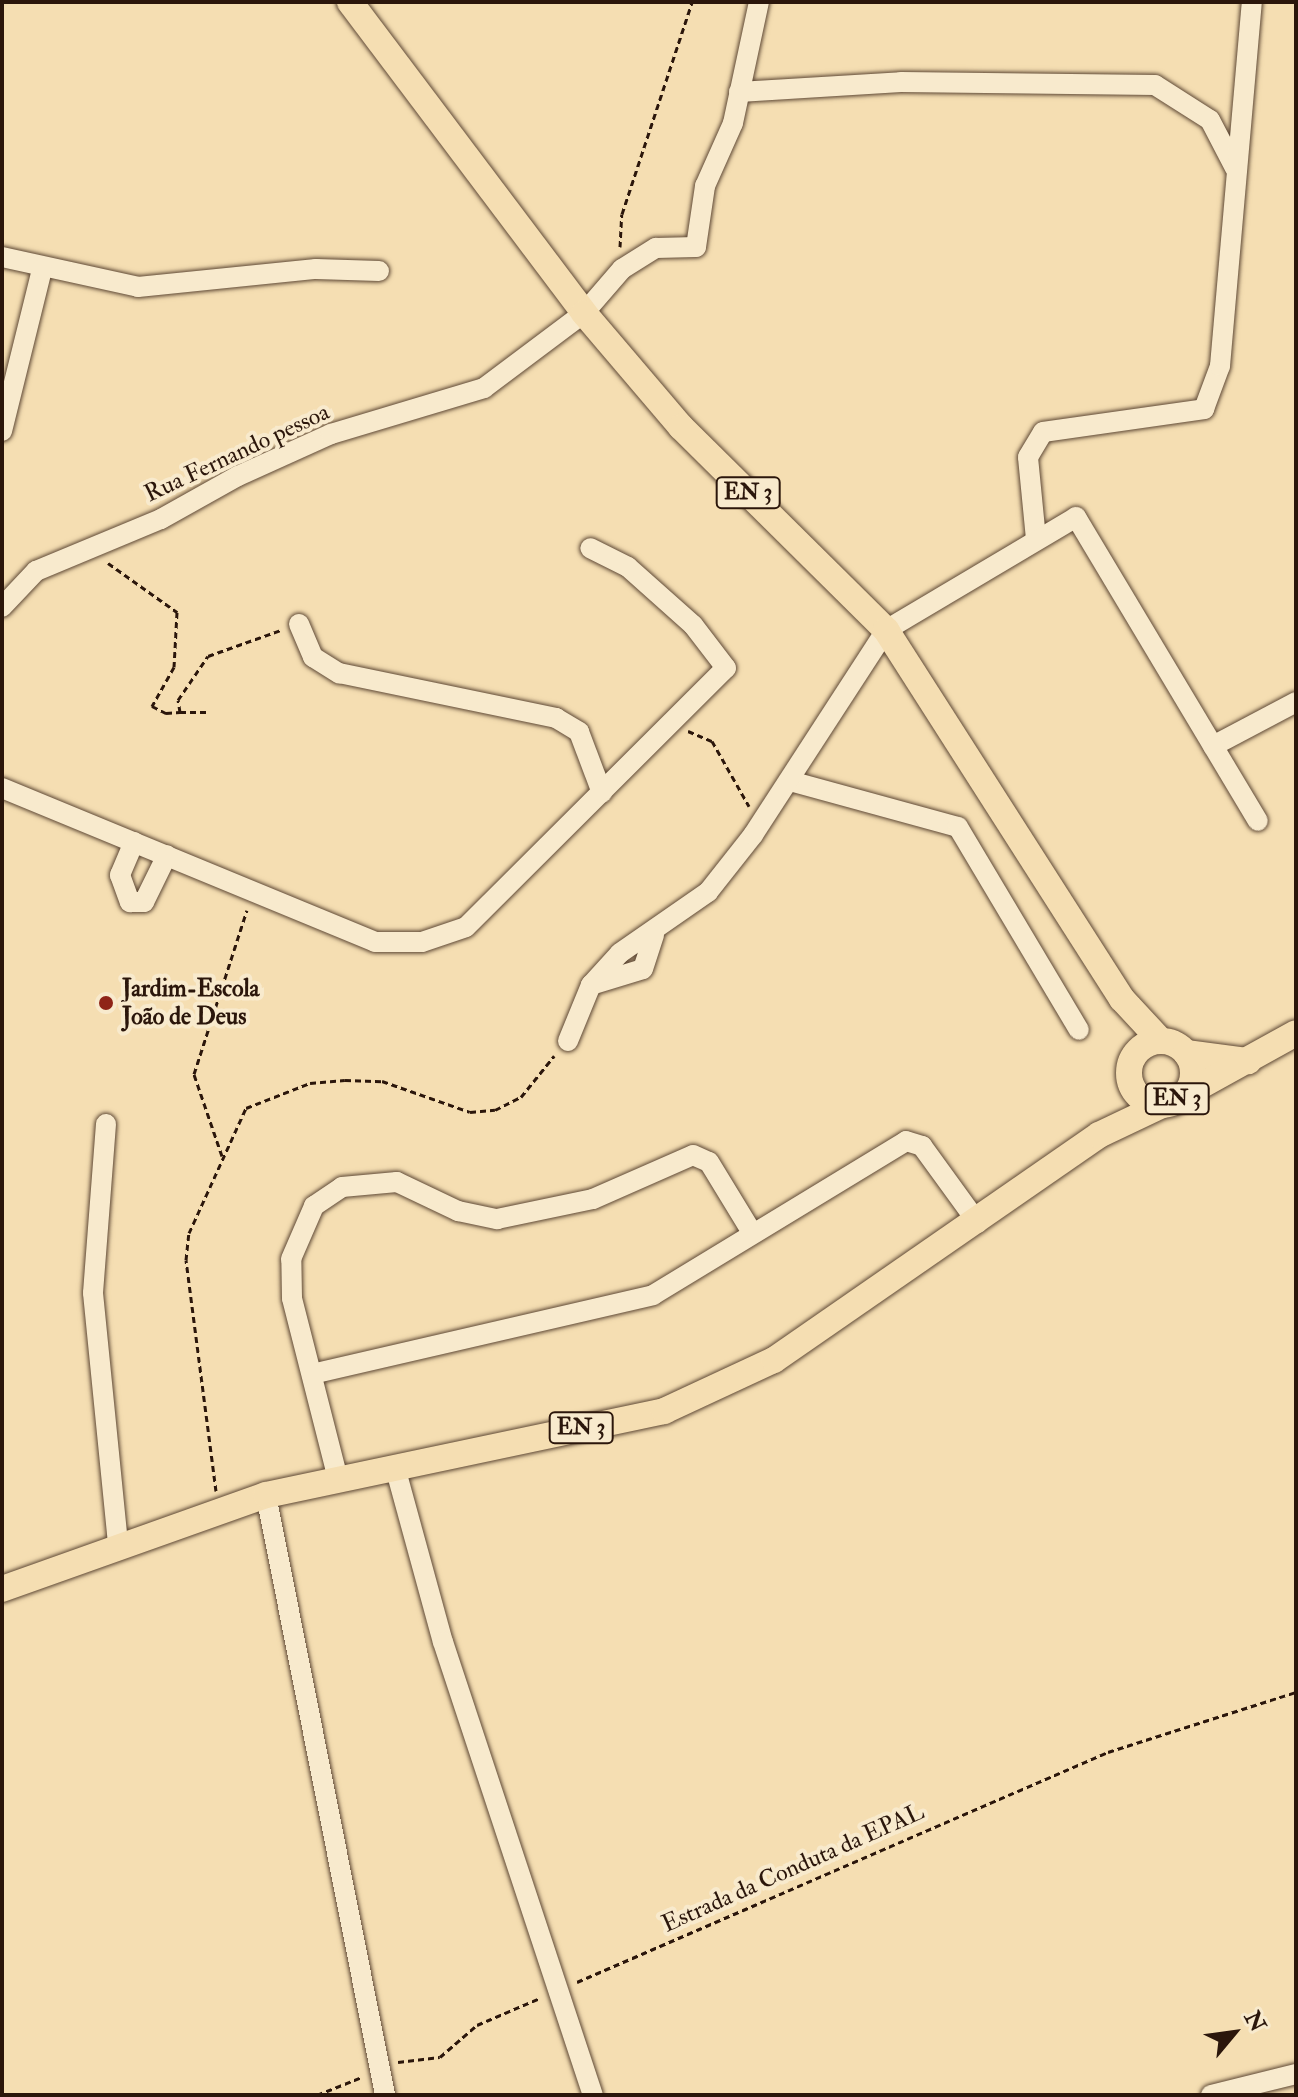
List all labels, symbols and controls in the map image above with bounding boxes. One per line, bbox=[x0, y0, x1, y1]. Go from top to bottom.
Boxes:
street label: Rua Fernando pessoa bbox=[140, 398, 334, 508]
road number: EN 3 bbox=[714, 475, 782, 511]
place label: Jardim-Escola João de Deus bbox=[122, 975, 259, 1031]
marker: Jardim-Escola João de Deus bbox=[97, 994, 115, 1012]
road number: EN 3 bbox=[1143, 1081, 1211, 1117]
road number: EN 3 bbox=[547, 1410, 615, 1446]
street label: Estrada da Conduta da EPAL bbox=[658, 1797, 928, 1939]
north arrow bbox=[1194, 1993, 1274, 2073]
text: N bbox=[1238, 2006, 1272, 2037]

